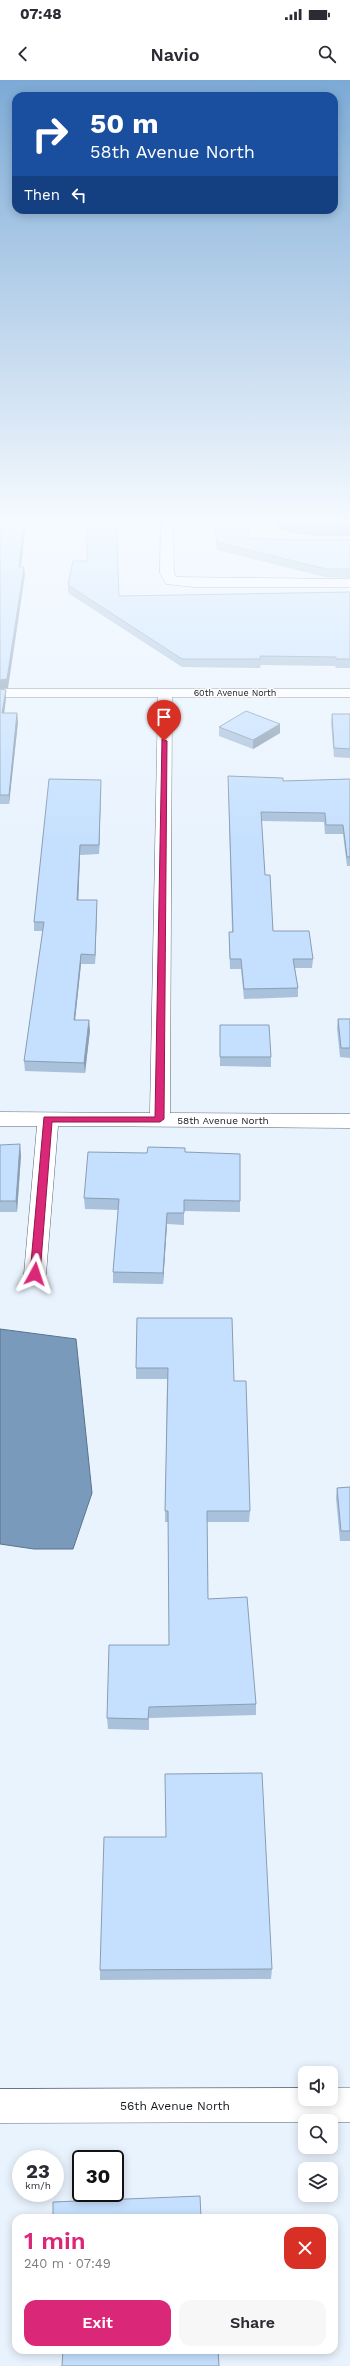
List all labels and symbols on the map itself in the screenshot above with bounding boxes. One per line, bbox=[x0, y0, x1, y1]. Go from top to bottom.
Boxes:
street label: 60th Avenue North bbox=[194, 688, 276, 698]
pin bbox=[147, 700, 181, 741]
street label: 58th Avenue North bbox=[177, 1115, 269, 1126]
position arrow bbox=[14, 1253, 56, 1295]
street label: 56th Avenue North bbox=[120, 2099, 230, 2113]
speed limit sign: 30 bbox=[72, 2150, 124, 2202]

